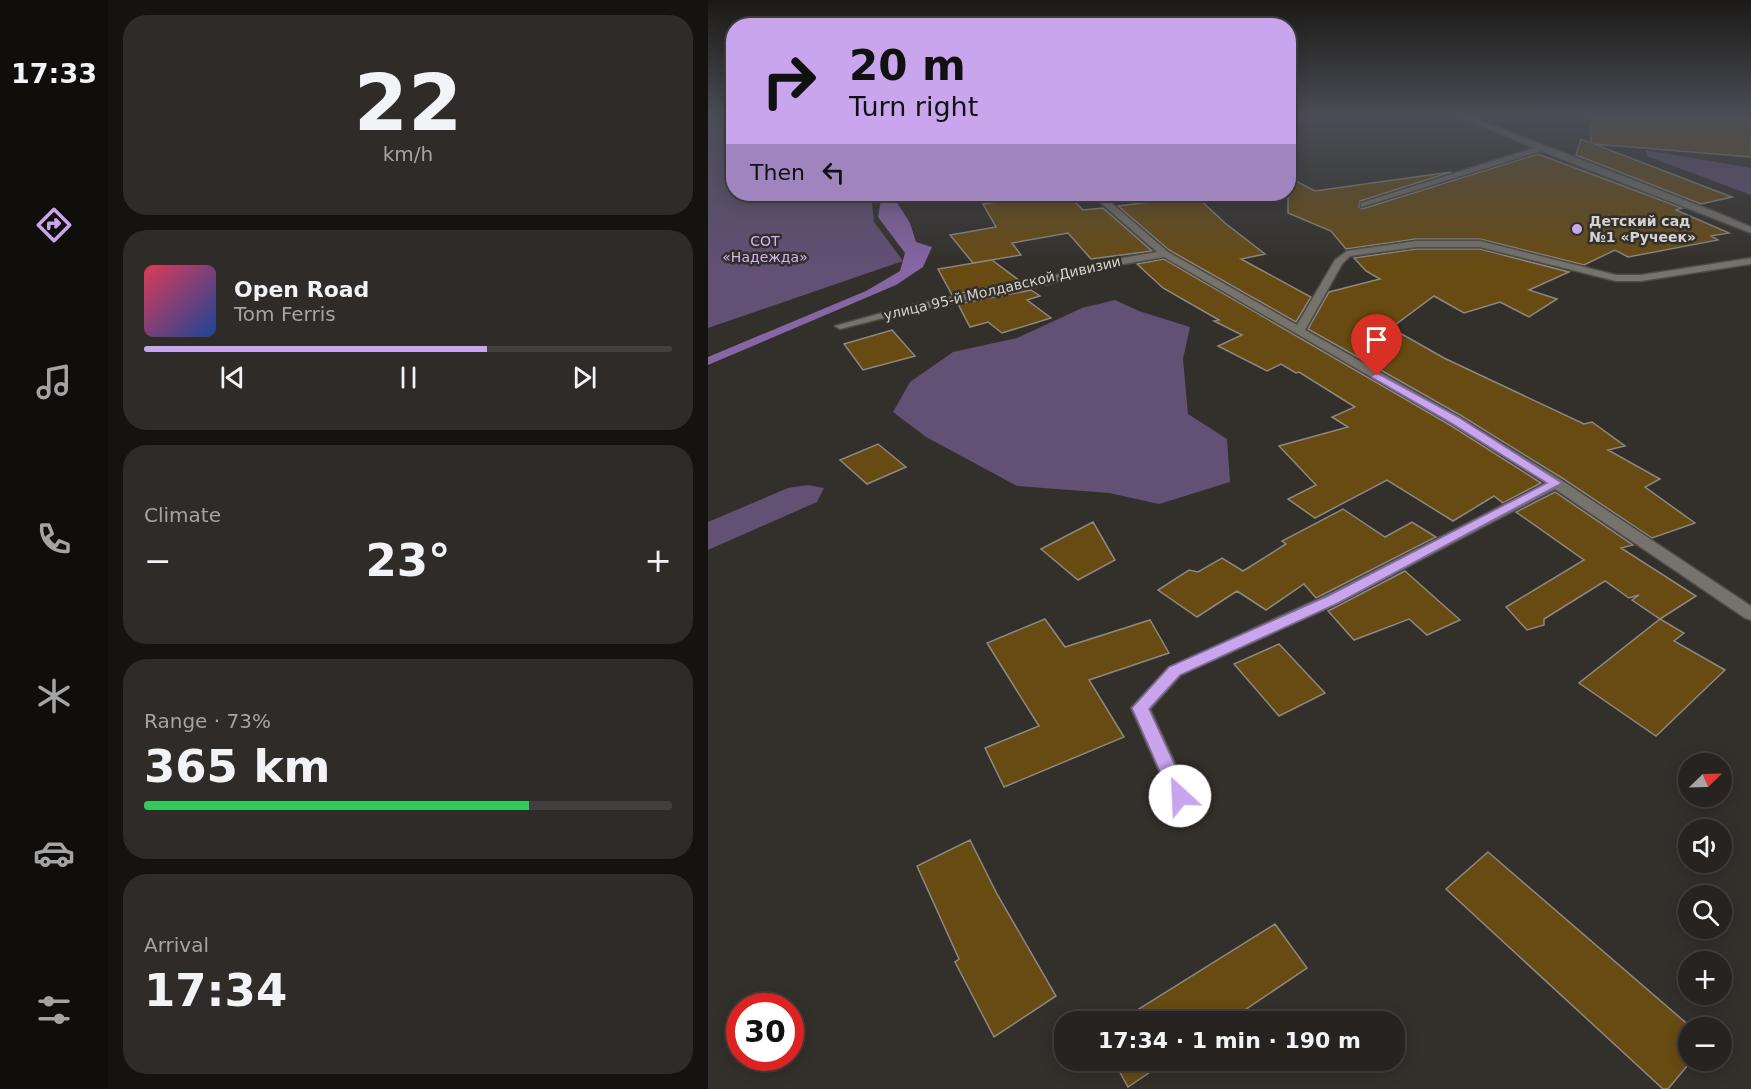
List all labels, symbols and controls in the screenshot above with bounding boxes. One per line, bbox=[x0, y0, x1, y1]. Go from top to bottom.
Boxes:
text: 20 m bbox=[849, 41, 966, 90]
icon: right bbox=[750, 42, 828, 120]
text: 17:33 bbox=[11, 58, 97, 89]
text: 22 bbox=[354, 58, 462, 148]
text: Turn right bbox=[849, 91, 978, 122]
text: km/h bbox=[383, 142, 433, 166]
icon: left bbox=[817, 156, 850, 189]
text: Then bbox=[750, 160, 805, 185]
icon: directions bbox=[33, 204, 75, 246]
place label: Детский сад №1 «Ручеек» bbox=[1589, 213, 1696, 245]
marker: Детский сад №1 «Ручеек» bbox=[1570, 222, 1584, 236]
park label: СОТ «Надежда» bbox=[722, 233, 808, 265]
street label: улица 95-й Молдавской Дивизии bbox=[882, 253, 1122, 323]
text: Open Road bbox=[234, 277, 369, 302]
text: Tom Ferris bbox=[234, 302, 336, 326]
pin bbox=[1351, 314, 1402, 376]
icon: arrive bbox=[1360, 323, 1393, 356]
icon: music bbox=[33, 361, 75, 403]
icon: previous bbox=[216, 361, 249, 394]
icon: pause bbox=[392, 361, 425, 394]
icon: next bbox=[568, 361, 601, 394]
text: Climate bbox=[144, 503, 221, 527]
icon: phone bbox=[33, 518, 75, 560]
text: 23° bbox=[365, 534, 451, 587]
text: − bbox=[144, 541, 172, 580]
text: + bbox=[644, 541, 672, 580]
icon: climate bbox=[33, 675, 75, 717]
text: Range · 73% bbox=[144, 709, 271, 733]
text: 365 km bbox=[144, 740, 330, 793]
north arrow bbox=[1678, 753, 1732, 807]
map controls bbox=[1678, 753, 1732, 1071]
position arrow bbox=[1148, 764, 1212, 828]
button: sound bbox=[1678, 819, 1732, 873]
icon: car bbox=[33, 832, 75, 874]
button: search bbox=[1678, 885, 1732, 939]
text: Arrival bbox=[144, 933, 209, 957]
button: + bbox=[1678, 951, 1732, 1005]
text: 17:34 bbox=[144, 964, 287, 1017]
icon: filters bbox=[33, 989, 75, 1031]
speed limit sign: 30 bbox=[726, 993, 804, 1071]
button: − bbox=[1678, 1017, 1732, 1071]
text: 17:34 · 1 min · 190 m bbox=[1098, 1028, 1361, 1053]

